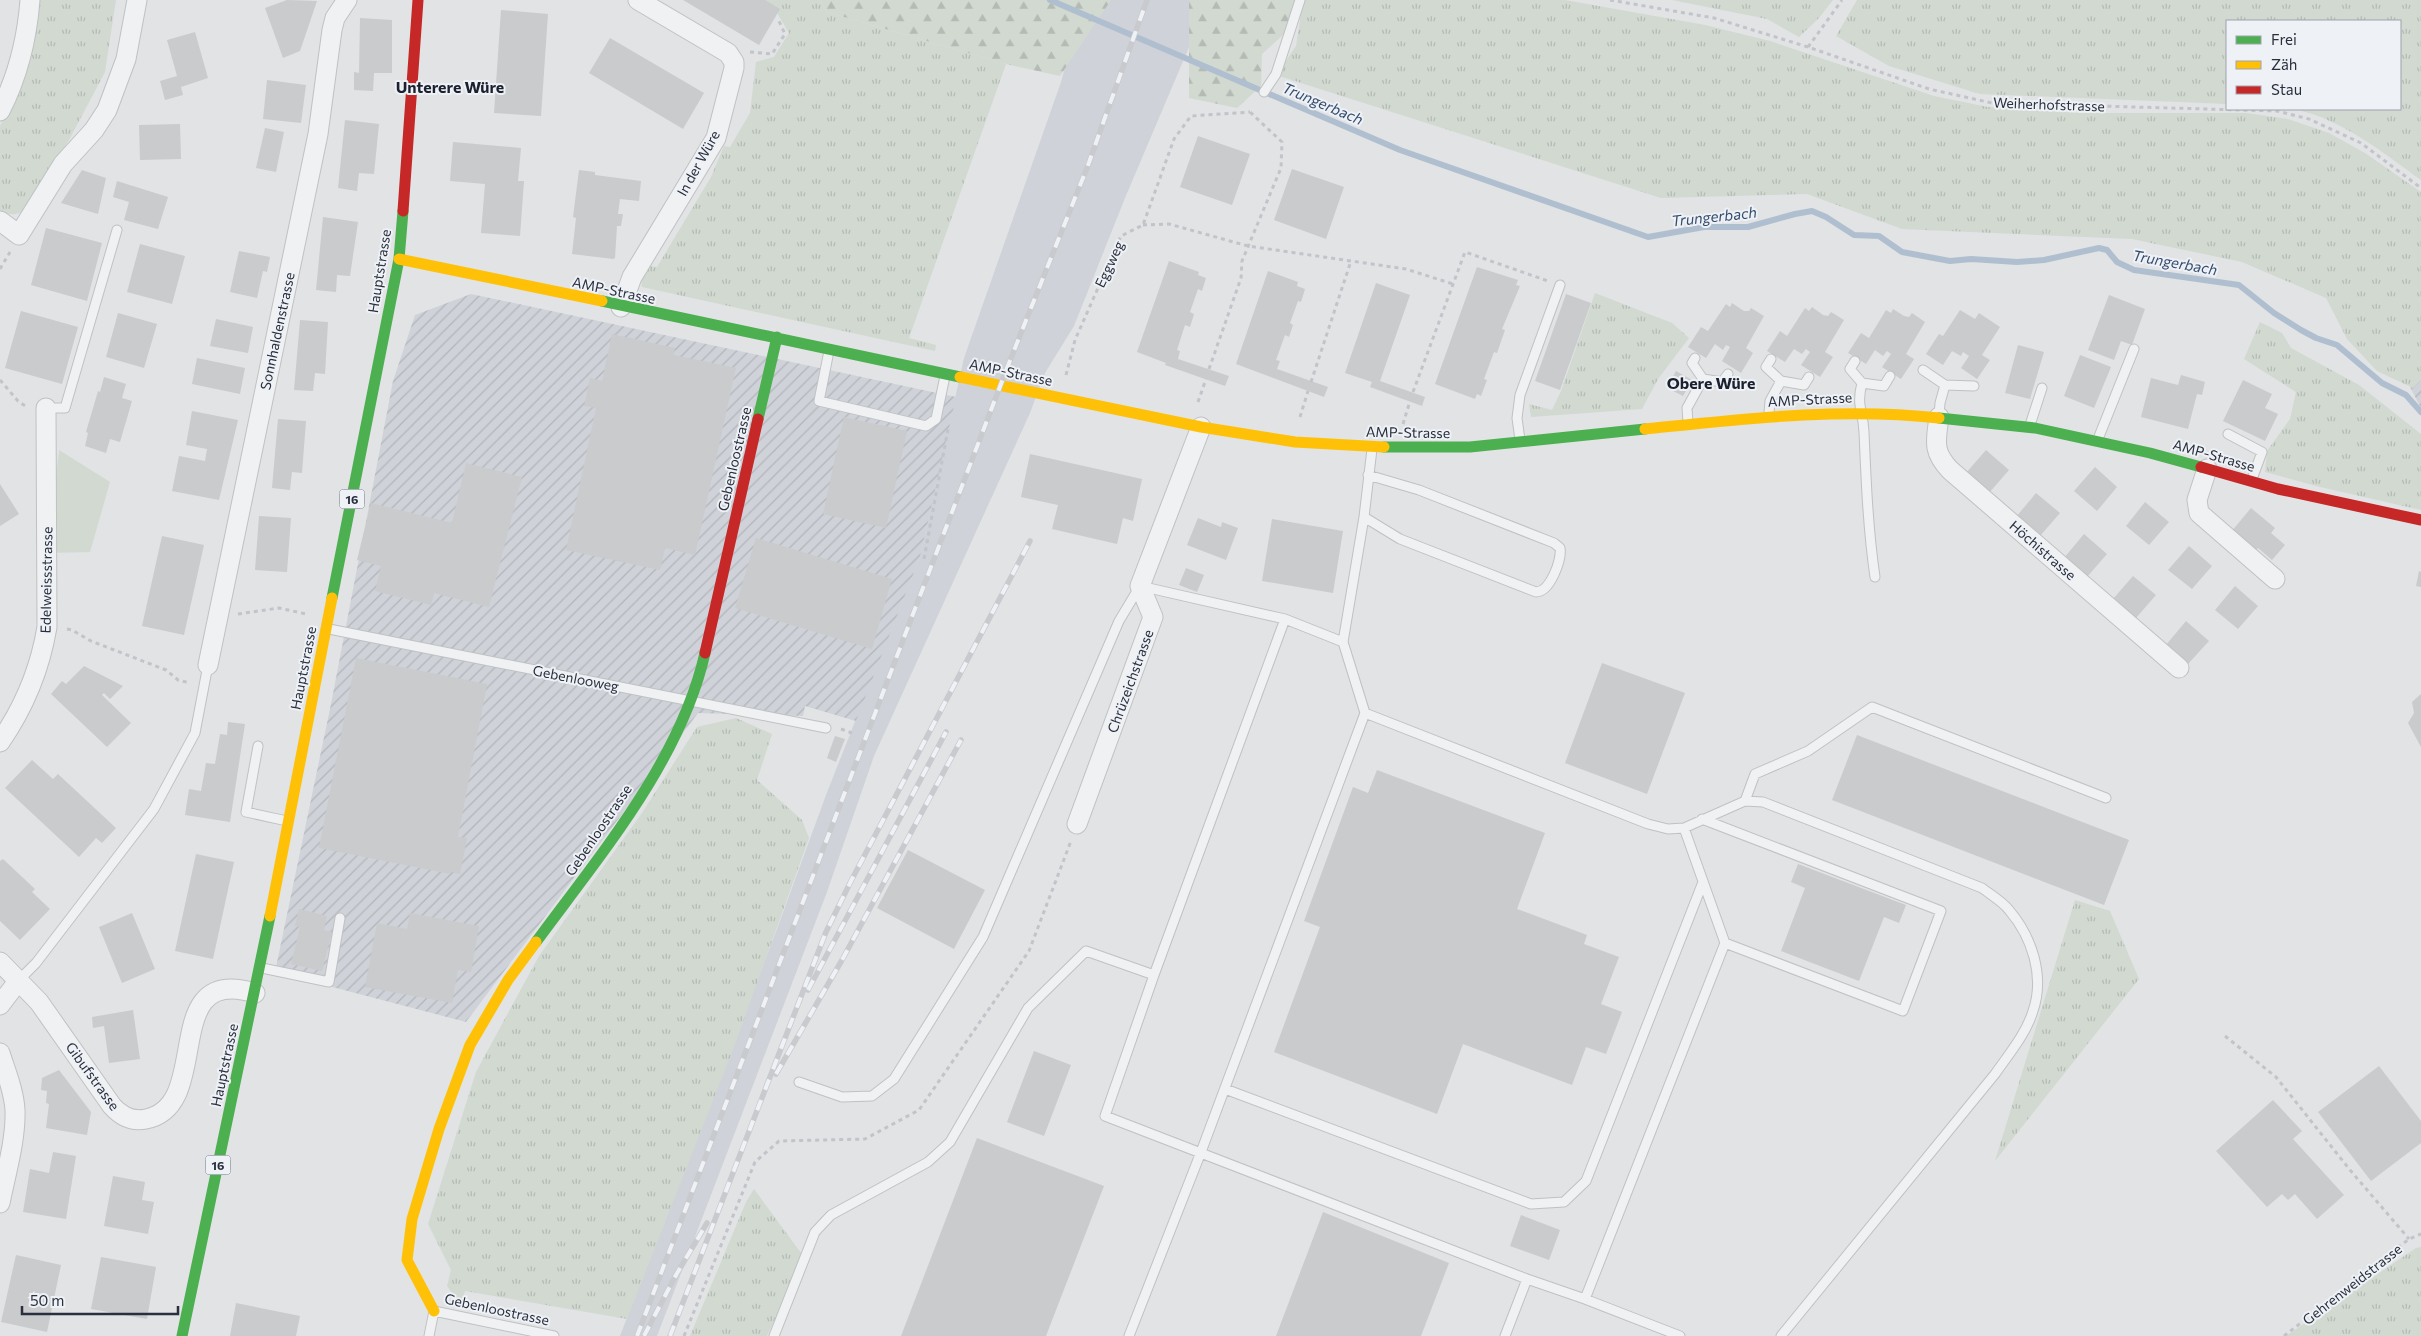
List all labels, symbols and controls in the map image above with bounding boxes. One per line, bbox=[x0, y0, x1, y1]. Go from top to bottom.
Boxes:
legend bbox=[2226, 20, 2401, 110]
text: Frei bbox=[2271, 30, 2297, 48]
text: Zäh bbox=[2271, 55, 2297, 73]
district label: Unterere Würe bbox=[396, 77, 504, 96]
water label: Trungerbach bbox=[1280, 78, 1366, 128]
text: Stau bbox=[2271, 80, 2302, 98]
street label: Weiherhofstrasse bbox=[1993, 94, 2105, 114]
street label: In der Würe bbox=[673, 127, 723, 199]
water label: Trungerbach bbox=[1670, 203, 1758, 229]
street label: Hauptstrasse bbox=[364, 228, 394, 314]
street label: Eggweg bbox=[1091, 238, 1127, 290]
water label: Trungerbach bbox=[2131, 246, 2219, 278]
street label: Sonnhaldenstrasse bbox=[256, 271, 298, 391]
street label: AMP-Strasse bbox=[571, 273, 657, 307]
street label: AMP-Strasse bbox=[968, 355, 1054, 389]
district label: Obere Würe bbox=[1667, 373, 1755, 392]
street label: AMP-Strasse bbox=[1767, 388, 1853, 410]
street label: Gebenloostrasse bbox=[714, 405, 754, 513]
street label: AMP-Strasse bbox=[1366, 423, 1450, 441]
street label: AMP-Strasse bbox=[2171, 435, 2257, 475]
road number: 16 bbox=[340, 489, 364, 508]
street label: Höchistrasse bbox=[2006, 517, 2080, 583]
street label: Edelweissstrasse bbox=[37, 526, 55, 634]
street label: Hauptstrasse bbox=[287, 625, 319, 711]
street label: Chrüzeichstrasse bbox=[1103, 627, 1157, 735]
street label: Gebenlooweg bbox=[532, 661, 621, 695]
street label: Gebenloostrasse bbox=[561, 781, 635, 879]
street label: Hauptstrasse bbox=[207, 1022, 241, 1108]
street label: Gibufstrasse bbox=[63, 1039, 123, 1113]
road number: 16 bbox=[206, 1156, 230, 1174]
street label: Gehrenweidstrasse bbox=[2299, 1240, 2405, 1328]
scale bar bbox=[22, 1284, 179, 1316]
street label: Gebenloostrasse bbox=[443, 1290, 551, 1328]
text: 50 m bbox=[30, 1291, 64, 1309]

